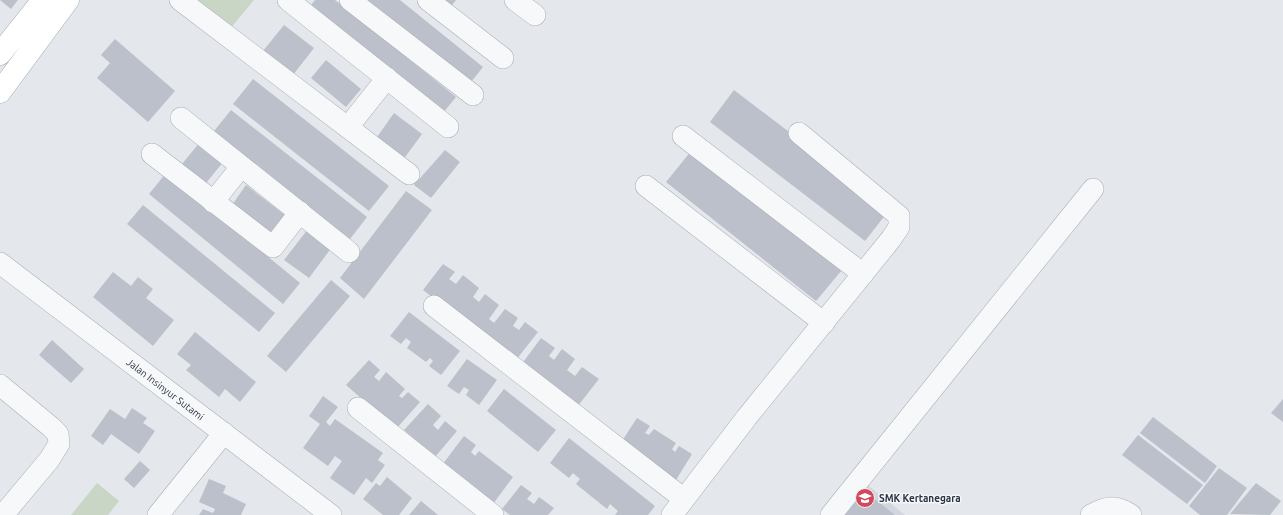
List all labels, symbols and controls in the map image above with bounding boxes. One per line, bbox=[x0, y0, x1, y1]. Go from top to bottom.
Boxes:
street label: Jalan Insinyur Sutami bbox=[124, 356, 206, 422]
school or university icon: SMK Kertanegara bbox=[854, 487, 876, 509]
place label: SMK Kertanegara bbox=[879, 493, 961, 504]

